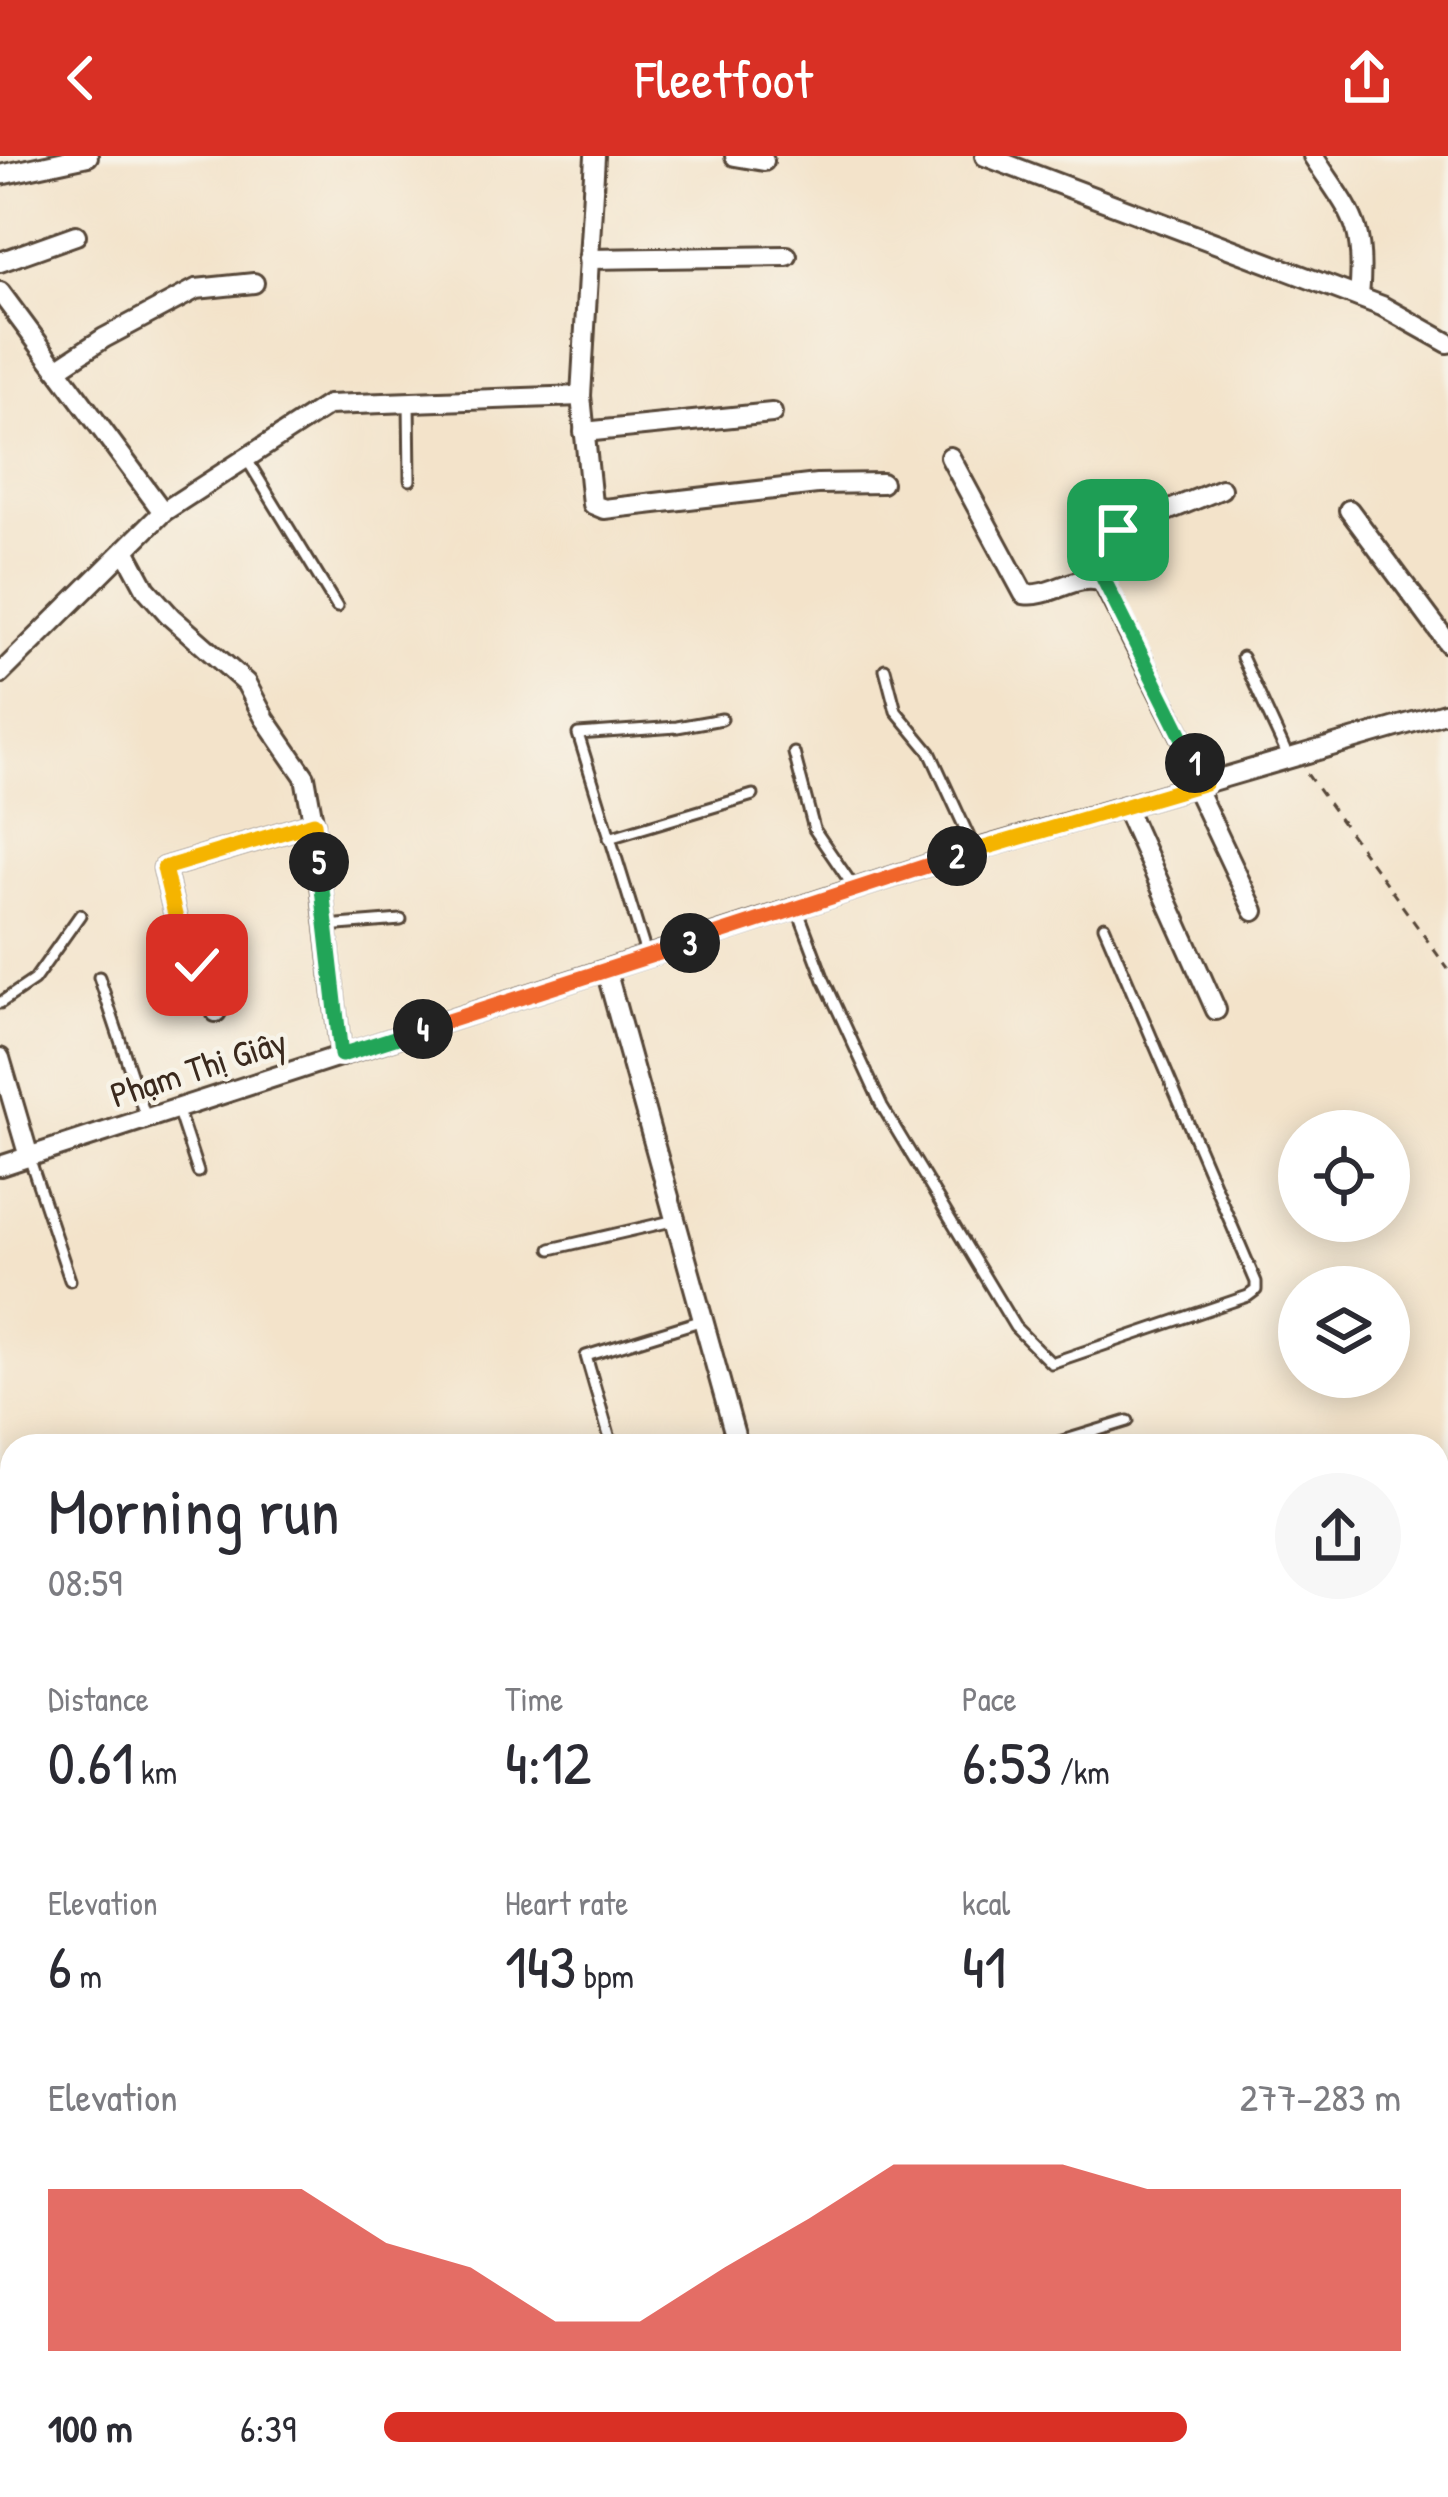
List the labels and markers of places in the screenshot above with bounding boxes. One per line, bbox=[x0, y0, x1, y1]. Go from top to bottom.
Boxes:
pin bbox=[1067, 479, 1169, 581]
pin: 1 bbox=[1165, 733, 1225, 793]
pin: 2 bbox=[927, 826, 987, 886]
pin: 5 bbox=[289, 832, 349, 892]
pin: 3 bbox=[660, 913, 720, 973]
pin bbox=[146, 914, 248, 1016]
pin: 4 bbox=[393, 999, 453, 1059]

